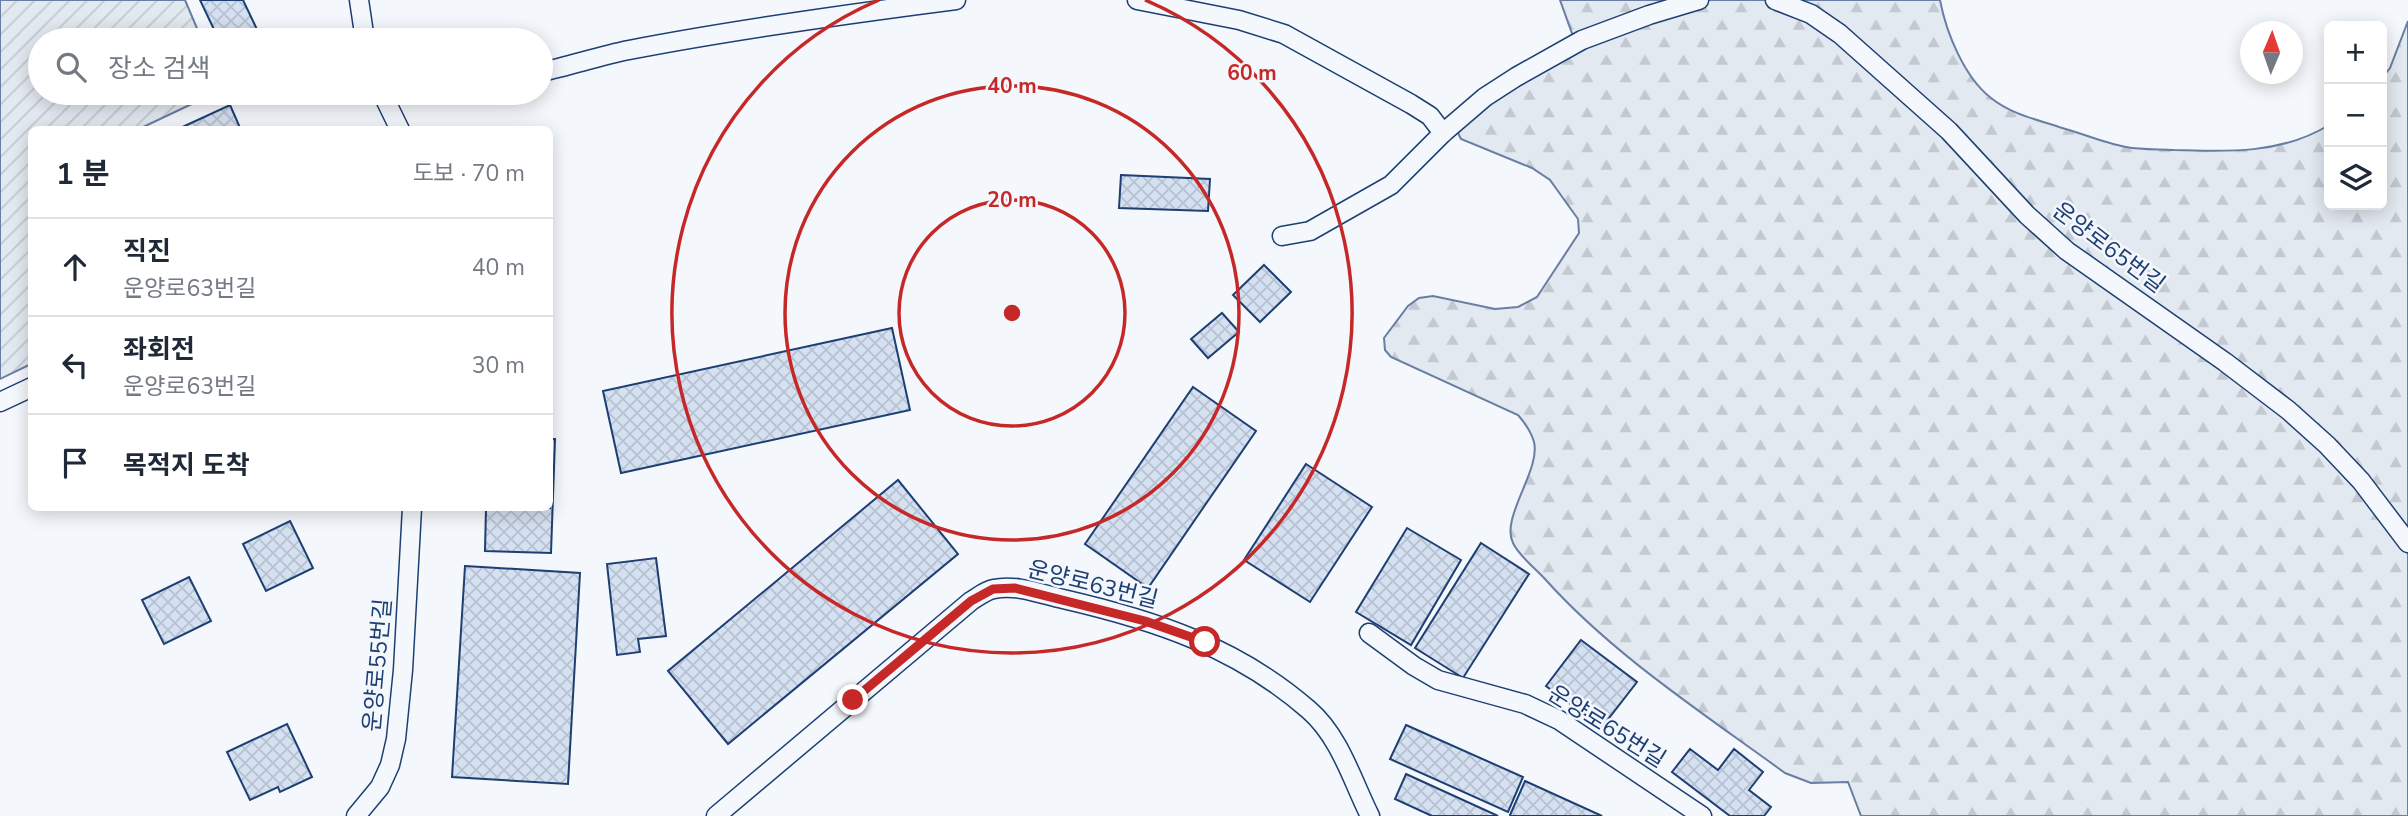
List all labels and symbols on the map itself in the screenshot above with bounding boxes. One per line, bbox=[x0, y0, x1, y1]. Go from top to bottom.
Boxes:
north arrow bbox=[2240, 21, 2303, 84]
text: 60 m bbox=[1227, 59, 1277, 87]
text: 40 m bbox=[987, 72, 1037, 100]
text: 20 m bbox=[987, 186, 1037, 214]
street label: 운양로65번길 bbox=[2046, 195, 2171, 300]
centre of rings bbox=[1000, 301, 1024, 325]
street label: 운양로63번길 bbox=[1024, 553, 1161, 616]
street label: 운양로55번길 bbox=[356, 597, 399, 733]
route start bbox=[1189, 626, 1220, 657]
street label: 운양로65번길 bbox=[1542, 678, 1672, 775]
route end bbox=[837, 684, 868, 715]

